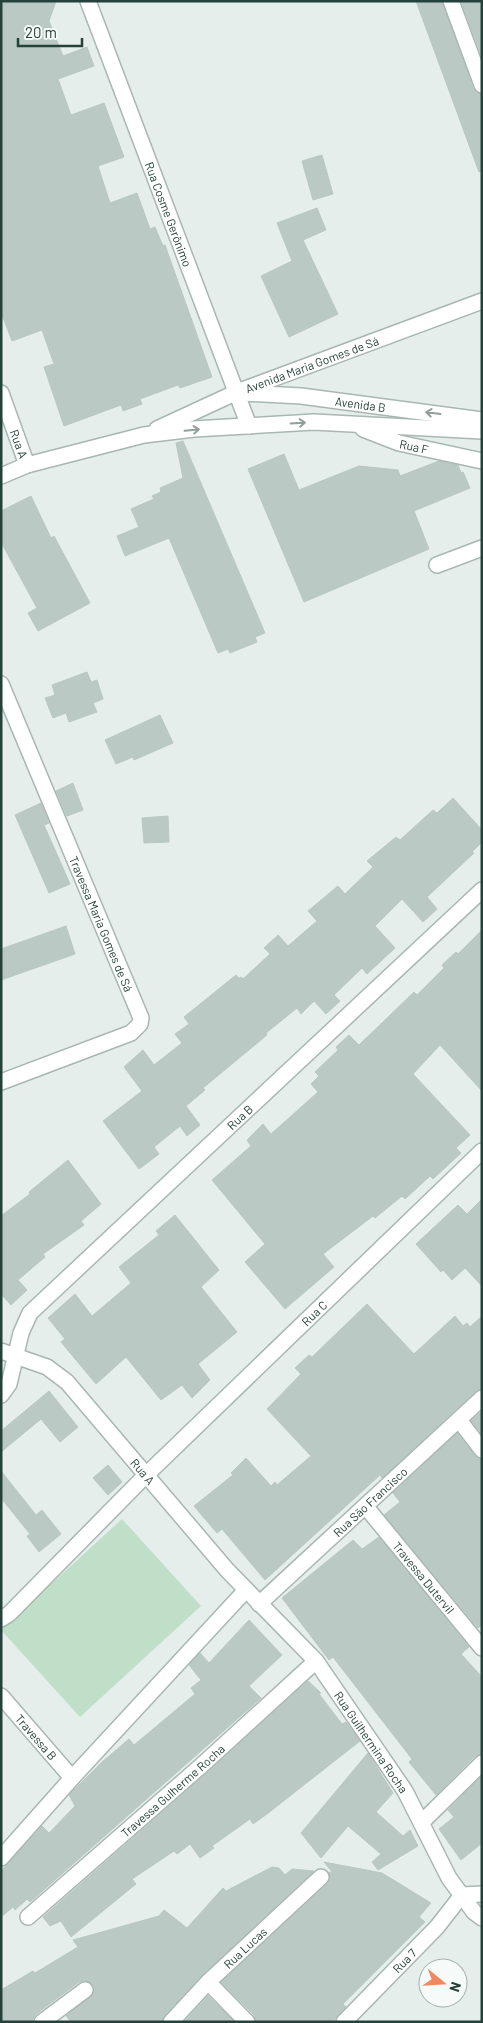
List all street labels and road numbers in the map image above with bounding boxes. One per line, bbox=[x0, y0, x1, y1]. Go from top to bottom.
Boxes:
street label: Rua Cosme Gerônimo bbox=[143, 160, 195, 269]
street label: Avenida Maria Gomes de Sá bbox=[243, 333, 380, 395]
street label: Avenida B bbox=[334, 394, 387, 414]
street label: Rua A bbox=[8, 427, 31, 460]
street label: Rua F bbox=[398, 436, 430, 456]
street label: Travessa Maria Gomes de Sá bbox=[67, 854, 136, 994]
street label: Rua B bbox=[224, 1102, 255, 1132]
street label: Rua C bbox=[298, 1298, 330, 1328]
street label: Rua A bbox=[128, 1456, 158, 1487]
street label: Rua São Francisco bbox=[330, 1464, 410, 1539]
street label: Travessa Dutervil bbox=[390, 1539, 457, 1616]
street label: Rua Guilhermina Rocha bbox=[332, 1689, 411, 1795]
street label: Travessa B bbox=[13, 1711, 60, 1763]
street label: Travessa Gulherme Rocha bbox=[118, 1741, 227, 1840]
street label: Rua Lucas bbox=[221, 1924, 270, 1971]
street label: Rua 7 bbox=[389, 1945, 419, 1975]

